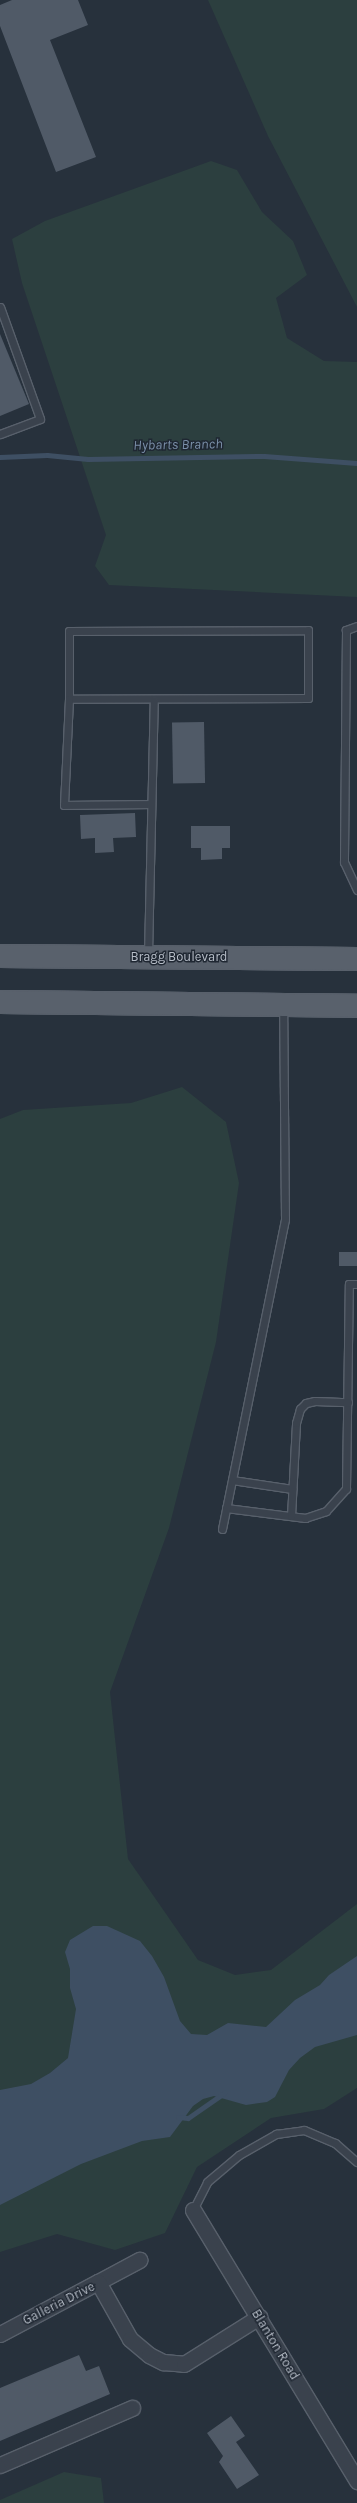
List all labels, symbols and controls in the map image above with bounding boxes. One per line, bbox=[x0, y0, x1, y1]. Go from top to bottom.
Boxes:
water label: Hybarts Branch bbox=[133, 436, 223, 454]
street label: Bragg Boulevard bbox=[130, 949, 228, 965]
street label: Galleria Drive bbox=[20, 2279, 98, 2329]
street label: Blanton Road bbox=[248, 2307, 302, 2383]

